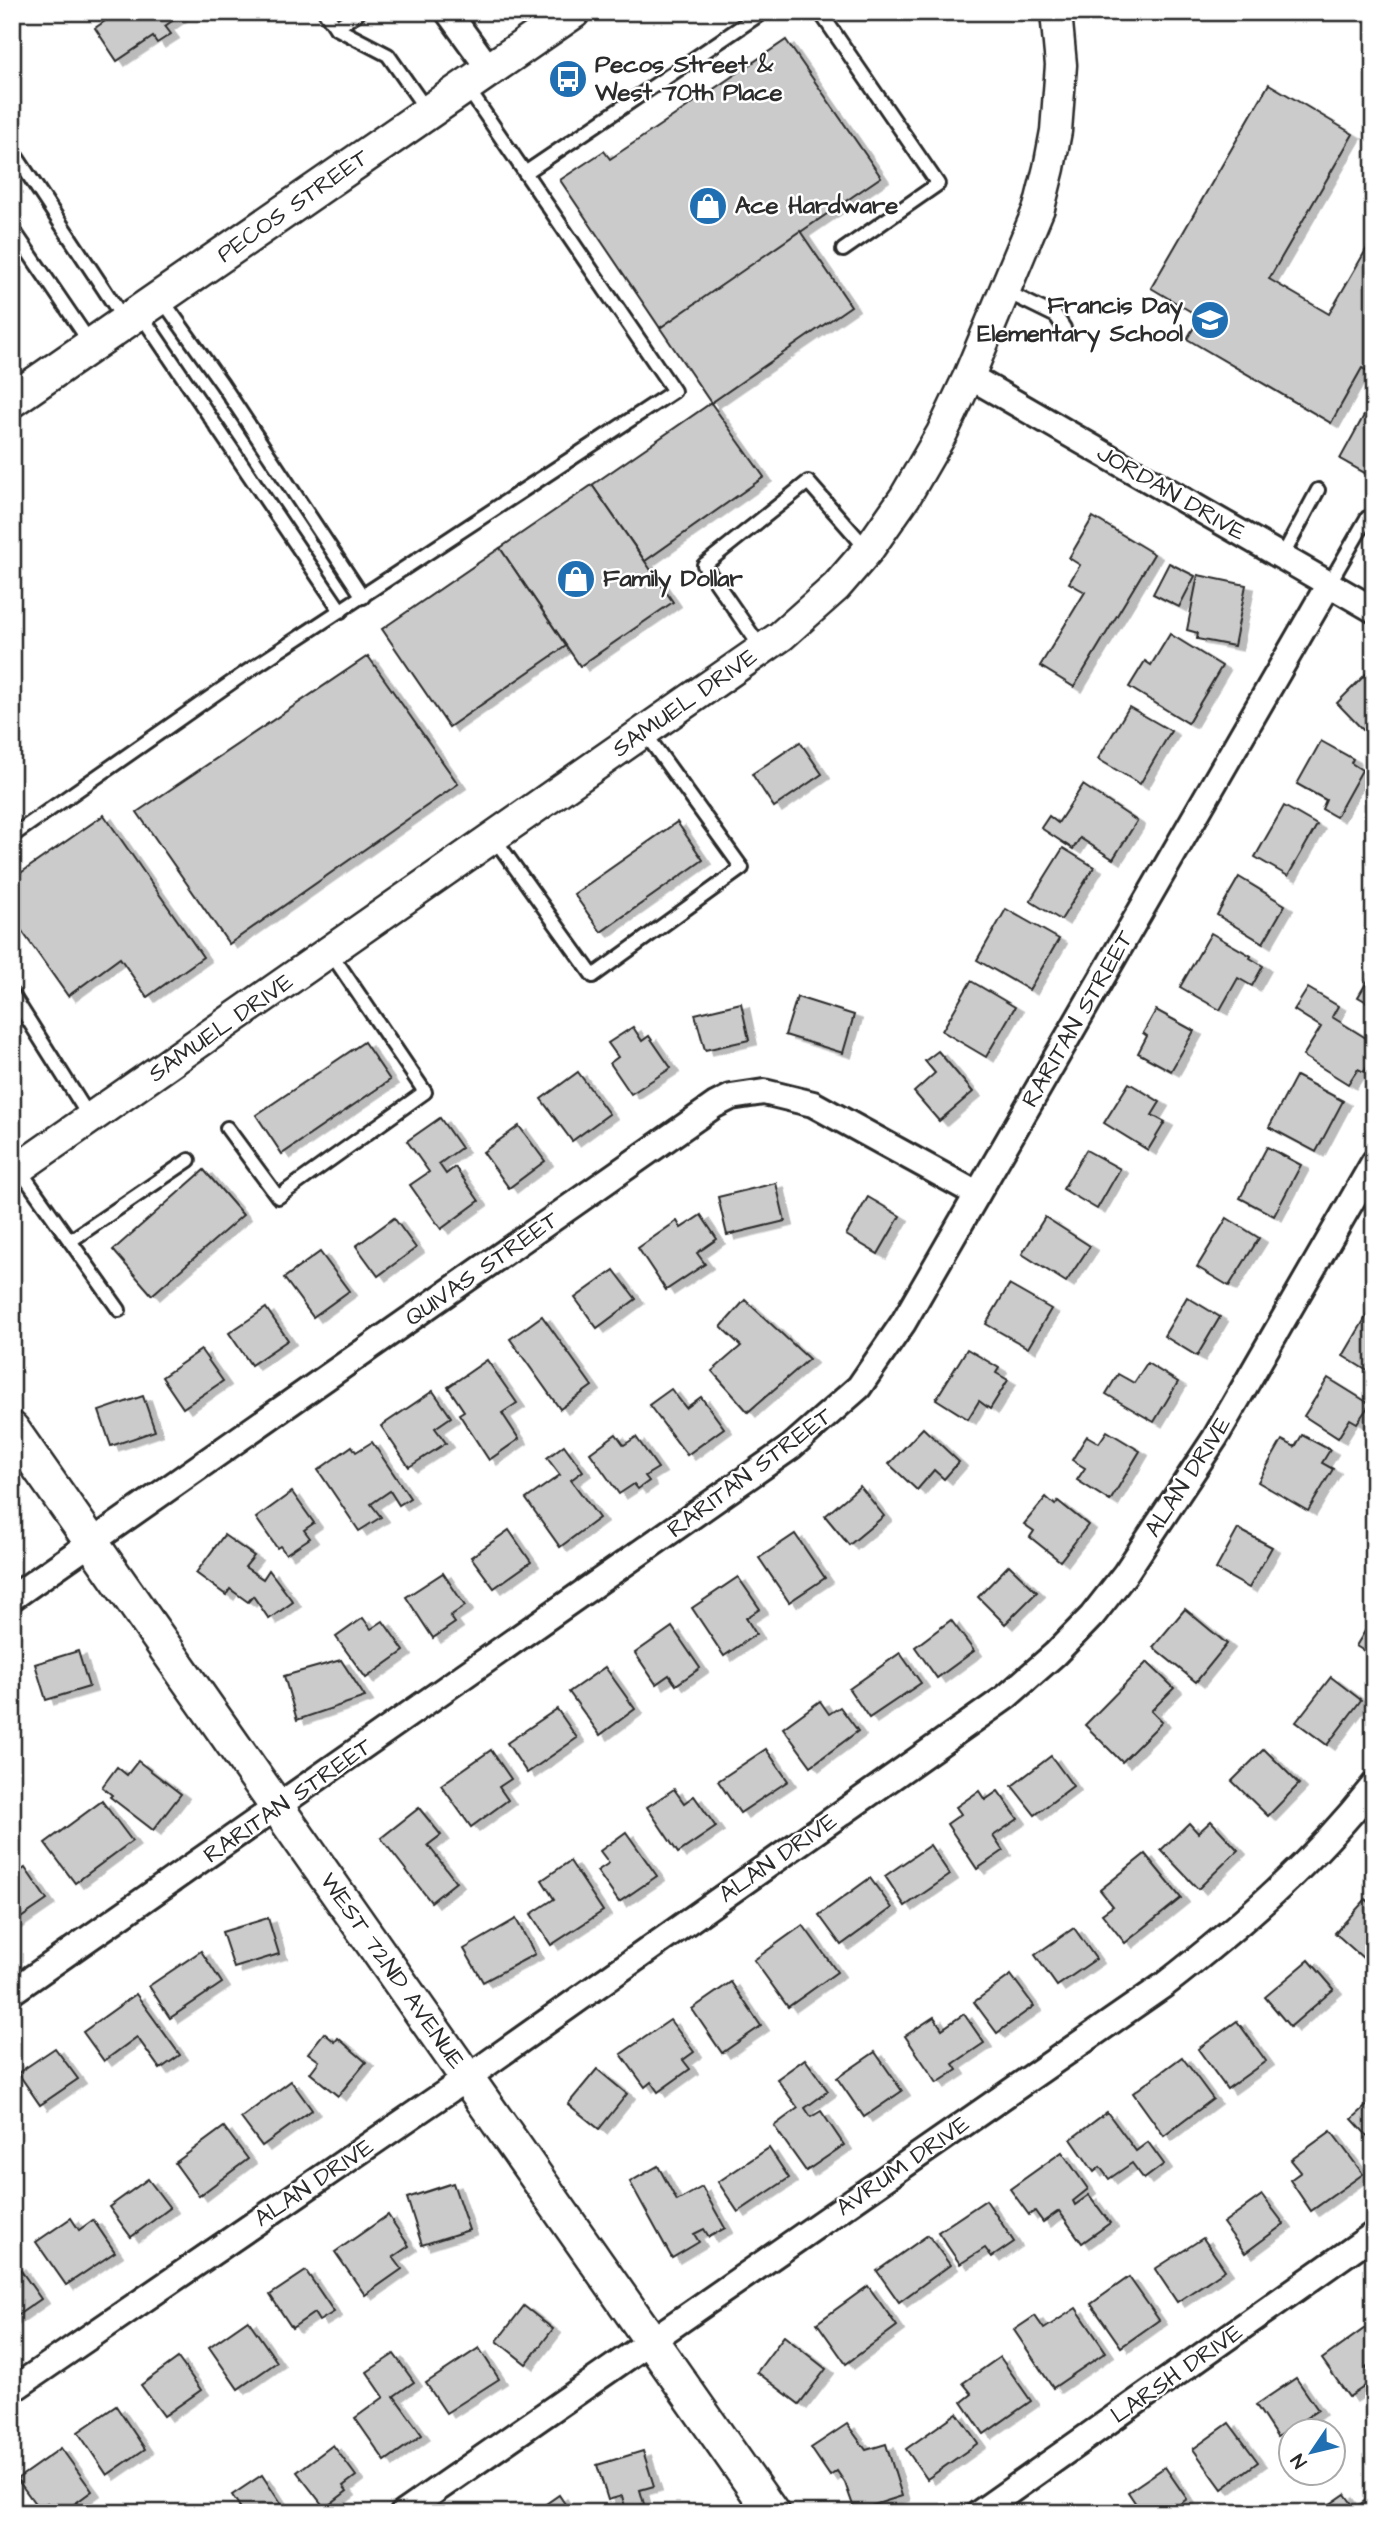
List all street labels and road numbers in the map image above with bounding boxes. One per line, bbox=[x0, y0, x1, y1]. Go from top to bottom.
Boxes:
street label: PECOS STREET bbox=[210, 141, 376, 271]
street label: JORDAN DRIVE bbox=[1090, 437, 1252, 549]
street label: SAMUEL DRIVE bbox=[606, 640, 764, 766]
street label: RARITAN STREET bbox=[1014, 924, 1143, 1114]
street label: SAMUEL DRIVE bbox=[142, 965, 300, 1091]
street label: QUIVAS STREET bbox=[398, 1203, 566, 1335]
street label: RARITAN STREET bbox=[660, 1400, 840, 1546]
street label: ALAN DRIVE bbox=[1136, 1410, 1240, 1544]
street label: RARITAN STREET bbox=[197, 1730, 379, 1872]
street label: ALAN DRIVE bbox=[712, 1805, 844, 1911]
street label: WEST 72ND AVENUE bbox=[311, 1866, 473, 2076]
street label: AVRUM DRIVE bbox=[829, 2107, 977, 2225]
street label: ALAN DRIVE bbox=[247, 2130, 381, 2236]
street label: LARSH DRIVE bbox=[1104, 2316, 1250, 2432]

